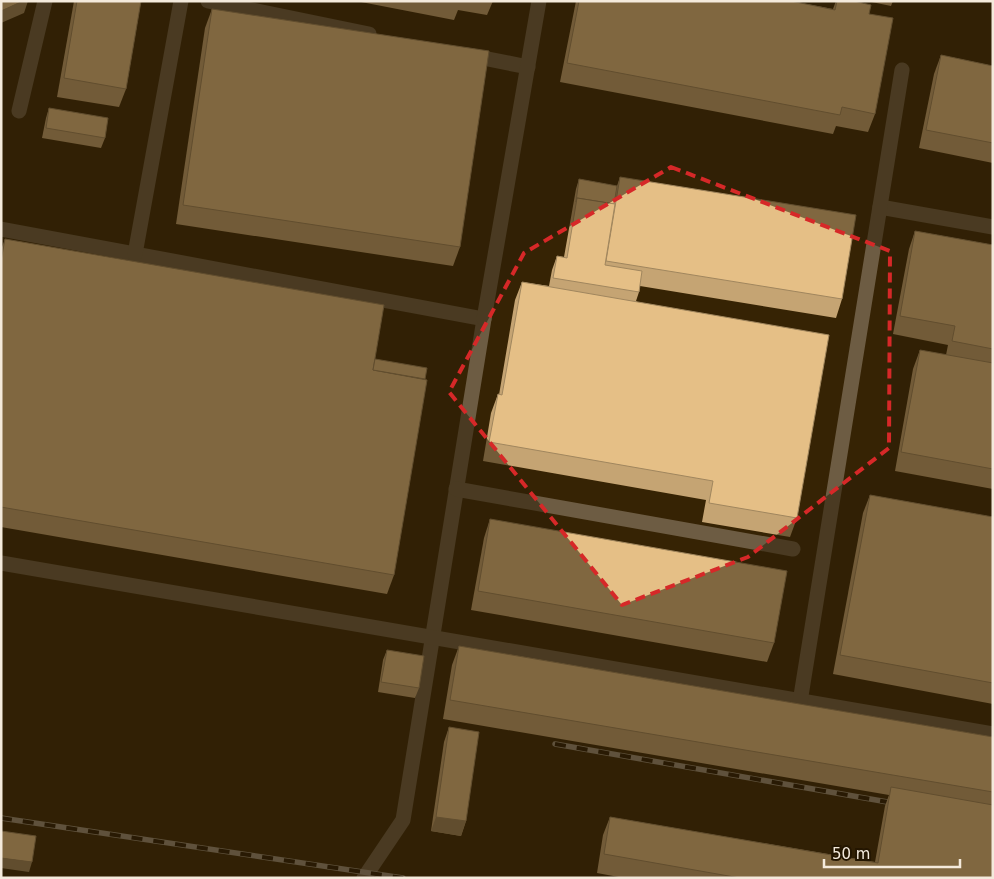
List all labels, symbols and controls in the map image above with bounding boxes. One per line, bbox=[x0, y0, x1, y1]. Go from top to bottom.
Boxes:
scale bar bbox=[824, 836, 960, 868]
text: 50 m bbox=[832, 845, 870, 863]

